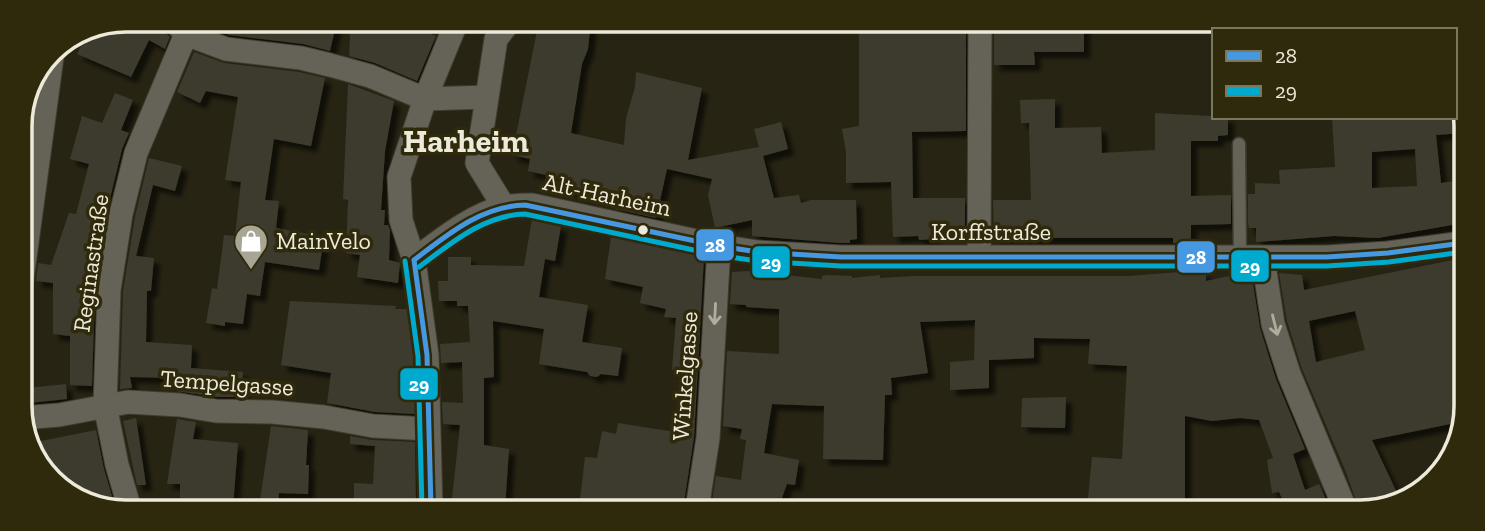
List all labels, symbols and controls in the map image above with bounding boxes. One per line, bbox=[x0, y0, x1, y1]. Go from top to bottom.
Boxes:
legend bbox=[1212, 28, 1457, 119]
text: 28 bbox=[1275, 43, 1297, 68]
text: 29 bbox=[1275, 78, 1297, 103]
district label: Harheim bbox=[403, 122, 529, 160]
street label: Alt-Harheim bbox=[540, 167, 674, 222]
street label: Reginastraße bbox=[66, 192, 115, 334]
street label: Korffstraße bbox=[931, 217, 1051, 246]
shop icon: MainVelo bbox=[232, 222, 270, 271]
unlabelled marker bbox=[636, 223, 650, 237]
place label: MainVelo bbox=[276, 226, 371, 255]
line badge: 28 bbox=[695, 228, 735, 262]
text: 28 bbox=[705, 234, 725, 257]
line badge: 28 bbox=[1176, 240, 1216, 274]
line badge: 29 bbox=[751, 245, 791, 279]
text: 28 bbox=[1186, 246, 1206, 269]
line badge: 29 bbox=[1230, 249, 1270, 283]
text: 29 bbox=[761, 251, 781, 274]
text: 29 bbox=[1240, 255, 1260, 278]
one-way arrow bbox=[709, 302, 722, 325]
street label: Winkelgasse bbox=[666, 310, 703, 441]
one-way arrow bbox=[1269, 314, 1282, 336]
street label: Tempelgasse bbox=[160, 363, 295, 402]
line badge: 29 bbox=[399, 367, 439, 401]
text: 29 bbox=[409, 373, 429, 396]

